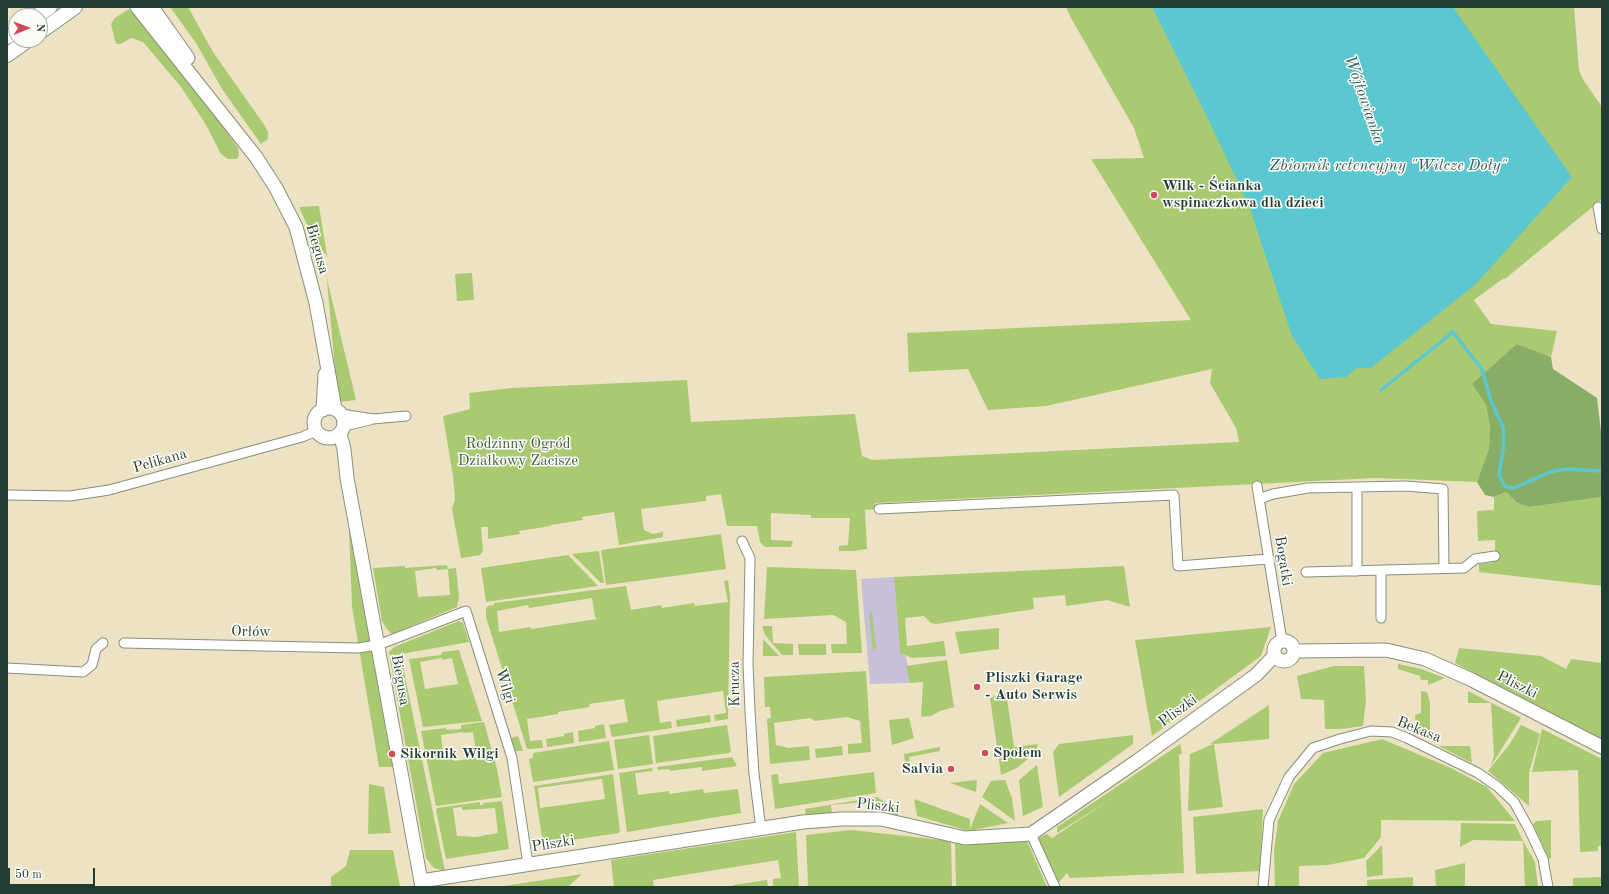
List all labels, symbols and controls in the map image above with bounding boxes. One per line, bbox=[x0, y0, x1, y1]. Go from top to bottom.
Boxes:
north arrow bbox=[8, 8, 48, 48]
text: N bbox=[34, 24, 45, 32]
water label: Wójtowianka bbox=[1340, 53, 1388, 147]
water label: Zbiornik retencyjny "Wilcze Doły" bbox=[1269, 156, 1507, 176]
place label: Wilk - Ścianka wspinaczkowa dla dzieci bbox=[1162, 177, 1324, 212]
marker: Wilk - Ścianka wspinaczkowa dla dzieci bbox=[1149, 190, 1159, 200]
street label: Biegusa bbox=[301, 222, 333, 276]
park label: Rodzinny Ogród Działkowy Zacisze bbox=[458, 435, 578, 470]
street label: Pelikana bbox=[131, 445, 189, 477]
street label: Bogatki bbox=[1270, 535, 1296, 587]
street label: Orłów bbox=[231, 623, 271, 641]
street label: Biegusa bbox=[387, 653, 413, 707]
street label: Krucza bbox=[726, 661, 744, 707]
street label: Wilgi bbox=[491, 666, 519, 706]
street label: Pliszki bbox=[1494, 667, 1540, 703]
place label: Pliszki Garage - Auto Serwis bbox=[985, 669, 1083, 704]
marker: Pliszki Garage - Auto Serwis bbox=[972, 682, 982, 692]
street label: Pliszki bbox=[1155, 691, 1201, 731]
street label: Bekasa bbox=[1394, 713, 1444, 747]
place label: Społem bbox=[993, 744, 1042, 762]
place label: Sikornik Wilgi bbox=[400, 745, 499, 763]
marker: Społem bbox=[980, 748, 990, 758]
marker: Sikornik Wilgi bbox=[387, 749, 397, 759]
place label: Salvia bbox=[901, 760, 943, 778]
marker: Salvia bbox=[946, 764, 956, 774]
street label: Pliszki bbox=[856, 795, 900, 817]
street label: Pliszki bbox=[530, 832, 576, 856]
scale bar bbox=[10, 860, 97, 886]
text: 50 m bbox=[15, 869, 42, 881]

